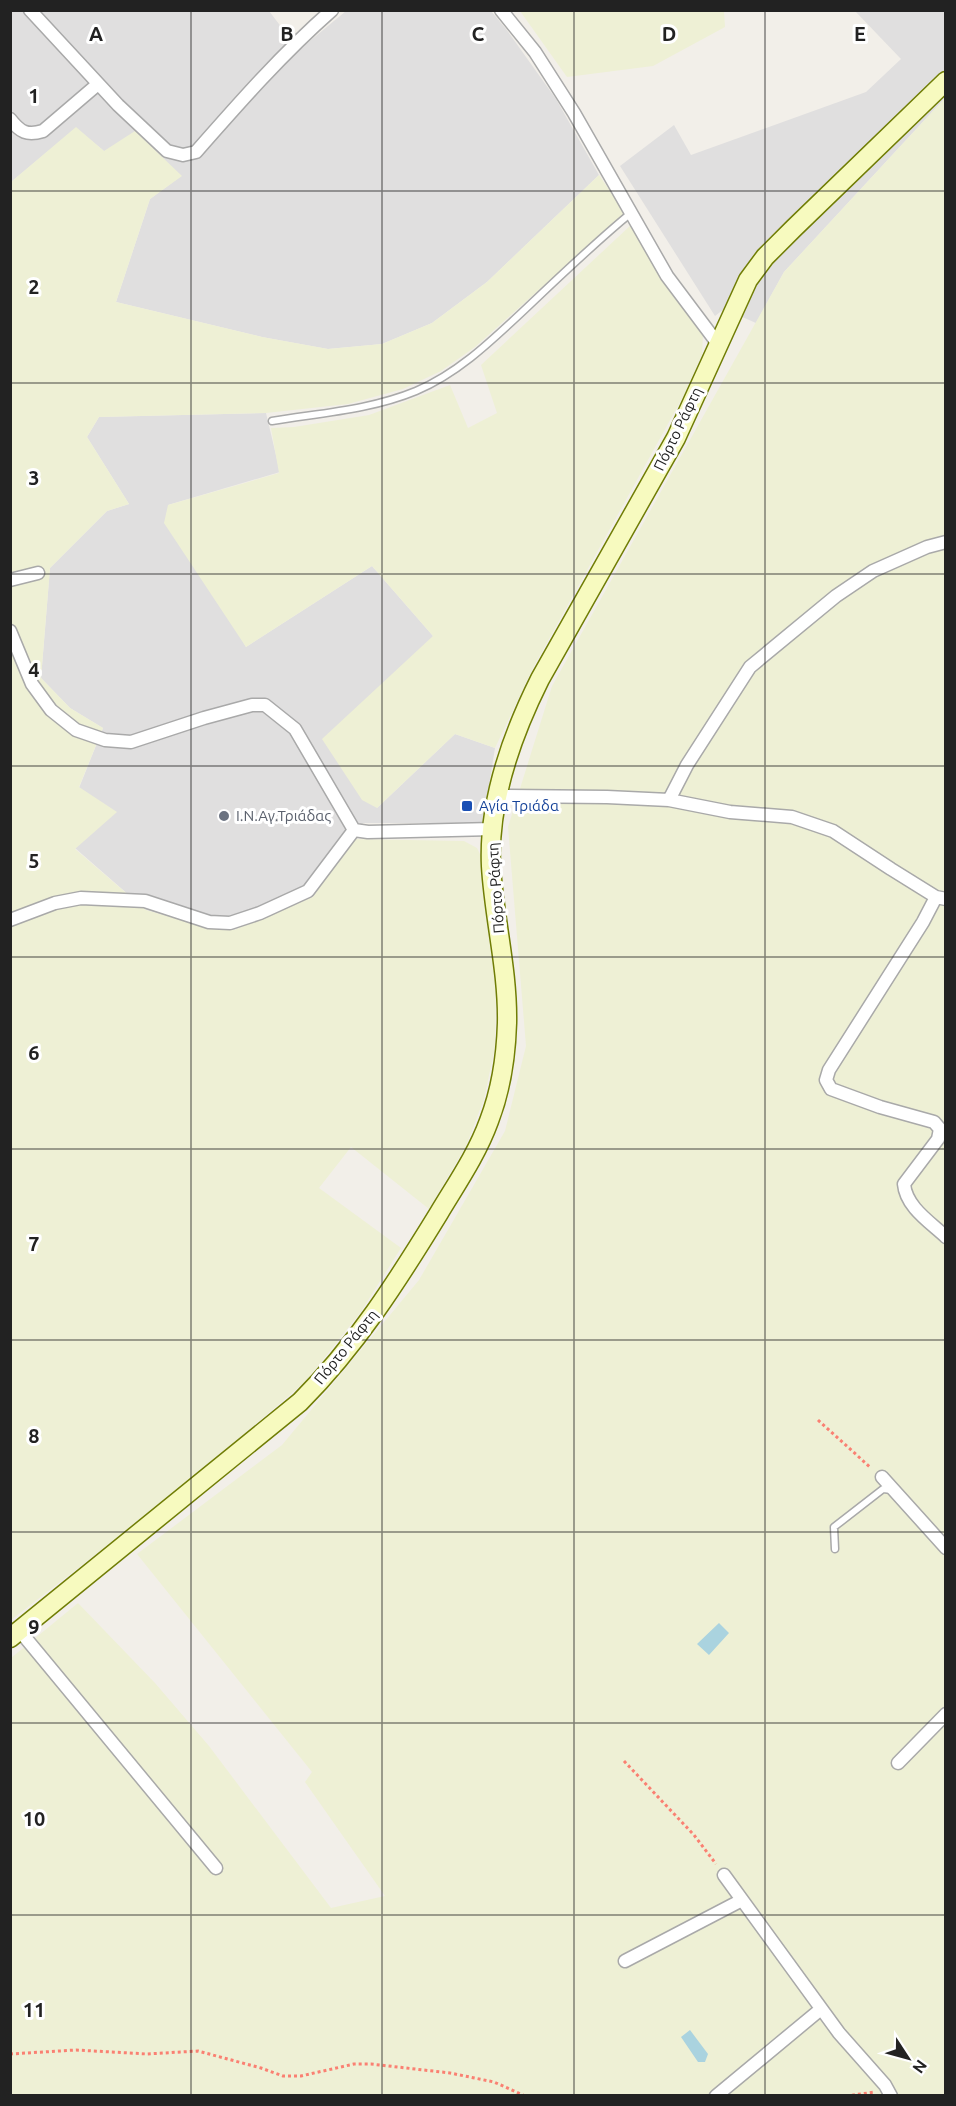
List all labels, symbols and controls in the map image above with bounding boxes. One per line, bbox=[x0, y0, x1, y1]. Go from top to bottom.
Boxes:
text: A bbox=[89, 22, 103, 45]
text: B bbox=[280, 22, 294, 45]
text: C bbox=[472, 22, 485, 45]
text: D bbox=[662, 22, 676, 45]
text: E bbox=[854, 22, 866, 45]
text: 1 bbox=[28, 84, 40, 107]
text: 2 bbox=[28, 275, 40, 298]
street label: Πόρτο Ράφτη bbox=[650, 384, 705, 473]
text: 3 bbox=[28, 466, 40, 489]
text: 4 bbox=[28, 658, 40, 681]
place label: Αγία Τριάδα bbox=[479, 797, 559, 814]
marker: Αγία Τριάδα bbox=[460, 799, 474, 813]
place label: Ι.Ν.Αγ.Τριάδας bbox=[236, 807, 331, 824]
marker: Ι.Ν.Αγ.Τριάδας bbox=[217, 809, 231, 823]
street label: Πόρτο Ράφτη bbox=[484, 842, 507, 934]
text: 5 bbox=[28, 849, 40, 872]
text: 6 bbox=[28, 1041, 40, 1064]
text: 7 bbox=[28, 1232, 40, 1255]
street label: Πόρτο Ράφτη bbox=[310, 1306, 381, 1387]
text: 8 bbox=[28, 1424, 40, 1447]
text: 9 bbox=[28, 1615, 40, 1638]
text: 10 bbox=[23, 1807, 45, 1830]
text: 11 bbox=[23, 1998, 45, 2021]
north arrow bbox=[878, 2028, 938, 2088]
text: N bbox=[909, 2057, 931, 2077]

